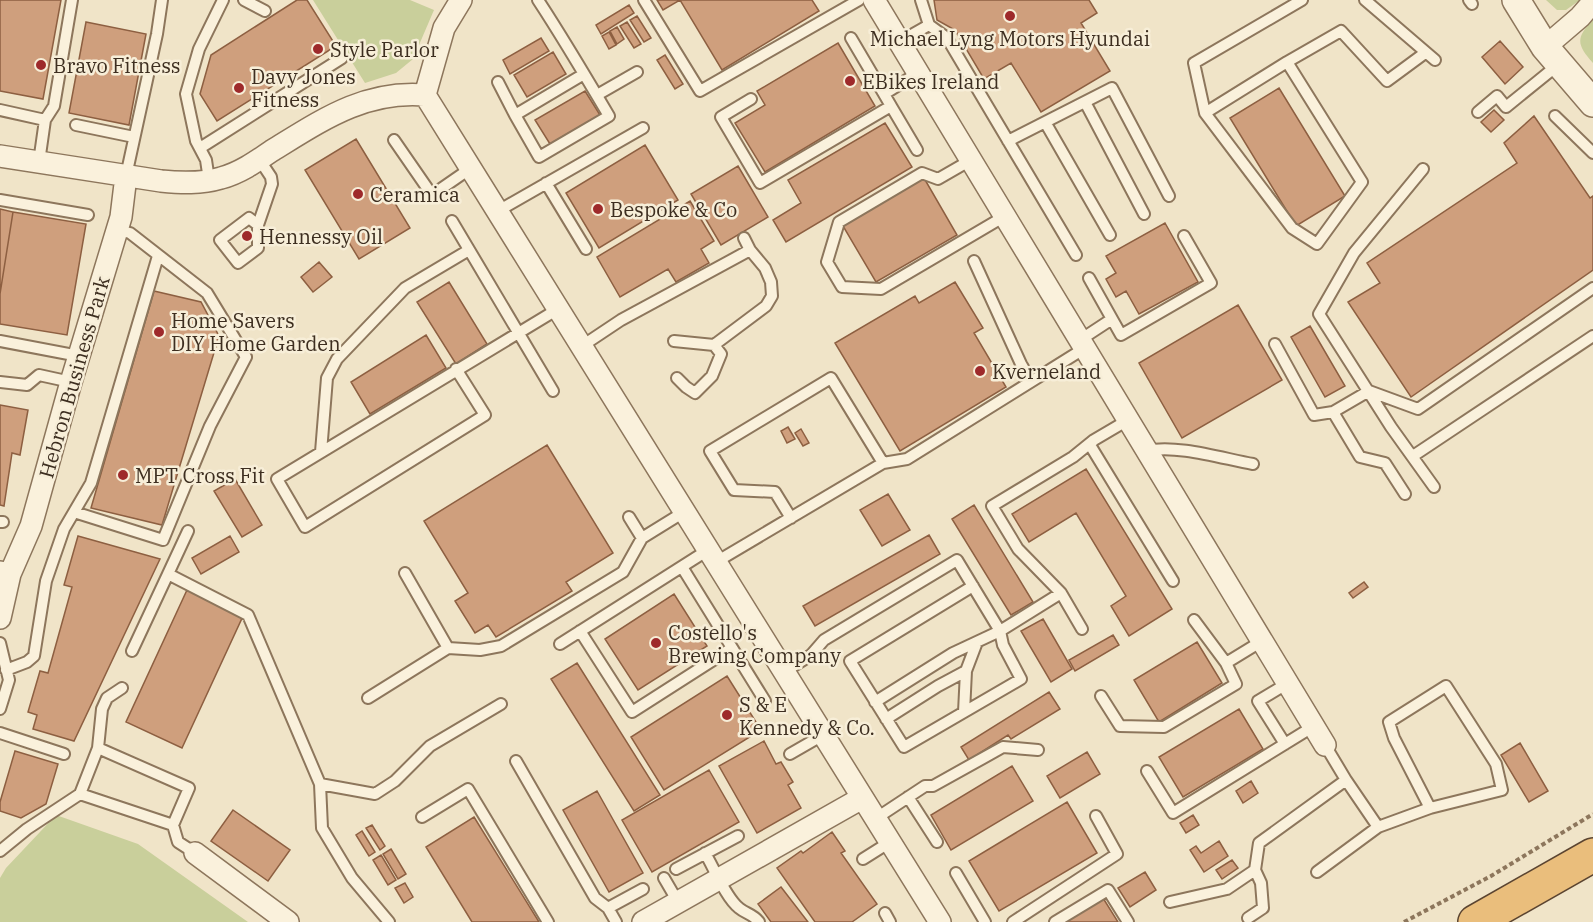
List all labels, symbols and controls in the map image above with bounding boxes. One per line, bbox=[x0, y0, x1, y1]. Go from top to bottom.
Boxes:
marker: Michael Lyng Motors Hyundai bbox=[1003, 9, 1017, 23]
place label: Michael Lyng Motors Hyundai bbox=[870, 25, 1150, 52]
place label: Style Parlor bbox=[330, 36, 439, 63]
marker: Style Parlor bbox=[311, 42, 325, 56]
place label: Bravo Fitness bbox=[53, 52, 181, 79]
marker: Bravo Fitness bbox=[34, 58, 48, 72]
place label: Davy Jones Fitness bbox=[251, 63, 356, 113]
place label: EBikes Ireland bbox=[862, 68, 999, 95]
marker: EBikes Ireland bbox=[843, 74, 857, 88]
marker: Davy Jones Fitness bbox=[232, 81, 246, 95]
place label: Ceramica bbox=[370, 181, 460, 208]
marker: Ceramica bbox=[351, 187, 365, 201]
place label: Bespoke & Co bbox=[610, 196, 737, 223]
marker: Bespoke & Co bbox=[591, 202, 605, 216]
place label: Hennessy Oil bbox=[259, 223, 383, 250]
marker: Hennessy Oil bbox=[240, 229, 254, 243]
street label: Hebron Business Park bbox=[32, 273, 116, 481]
place label: Home Savers DIY Home Garden bbox=[171, 307, 341, 357]
marker: Home Savers DIY Home Garden bbox=[152, 325, 166, 339]
place label: Kverneland bbox=[992, 358, 1101, 385]
marker: Kverneland bbox=[973, 364, 987, 378]
place label: MPT Cross Fit bbox=[135, 462, 265, 489]
marker: MPT Cross Fit bbox=[116, 468, 130, 482]
place label: Costello's Brewing Company bbox=[668, 619, 841, 669]
marker: Costello's Brewing Company bbox=[649, 636, 663, 650]
place label: S & E Kennedy & Co. bbox=[739, 691, 875, 741]
marker: S & E Kennedy & Co. bbox=[720, 708, 734, 722]

